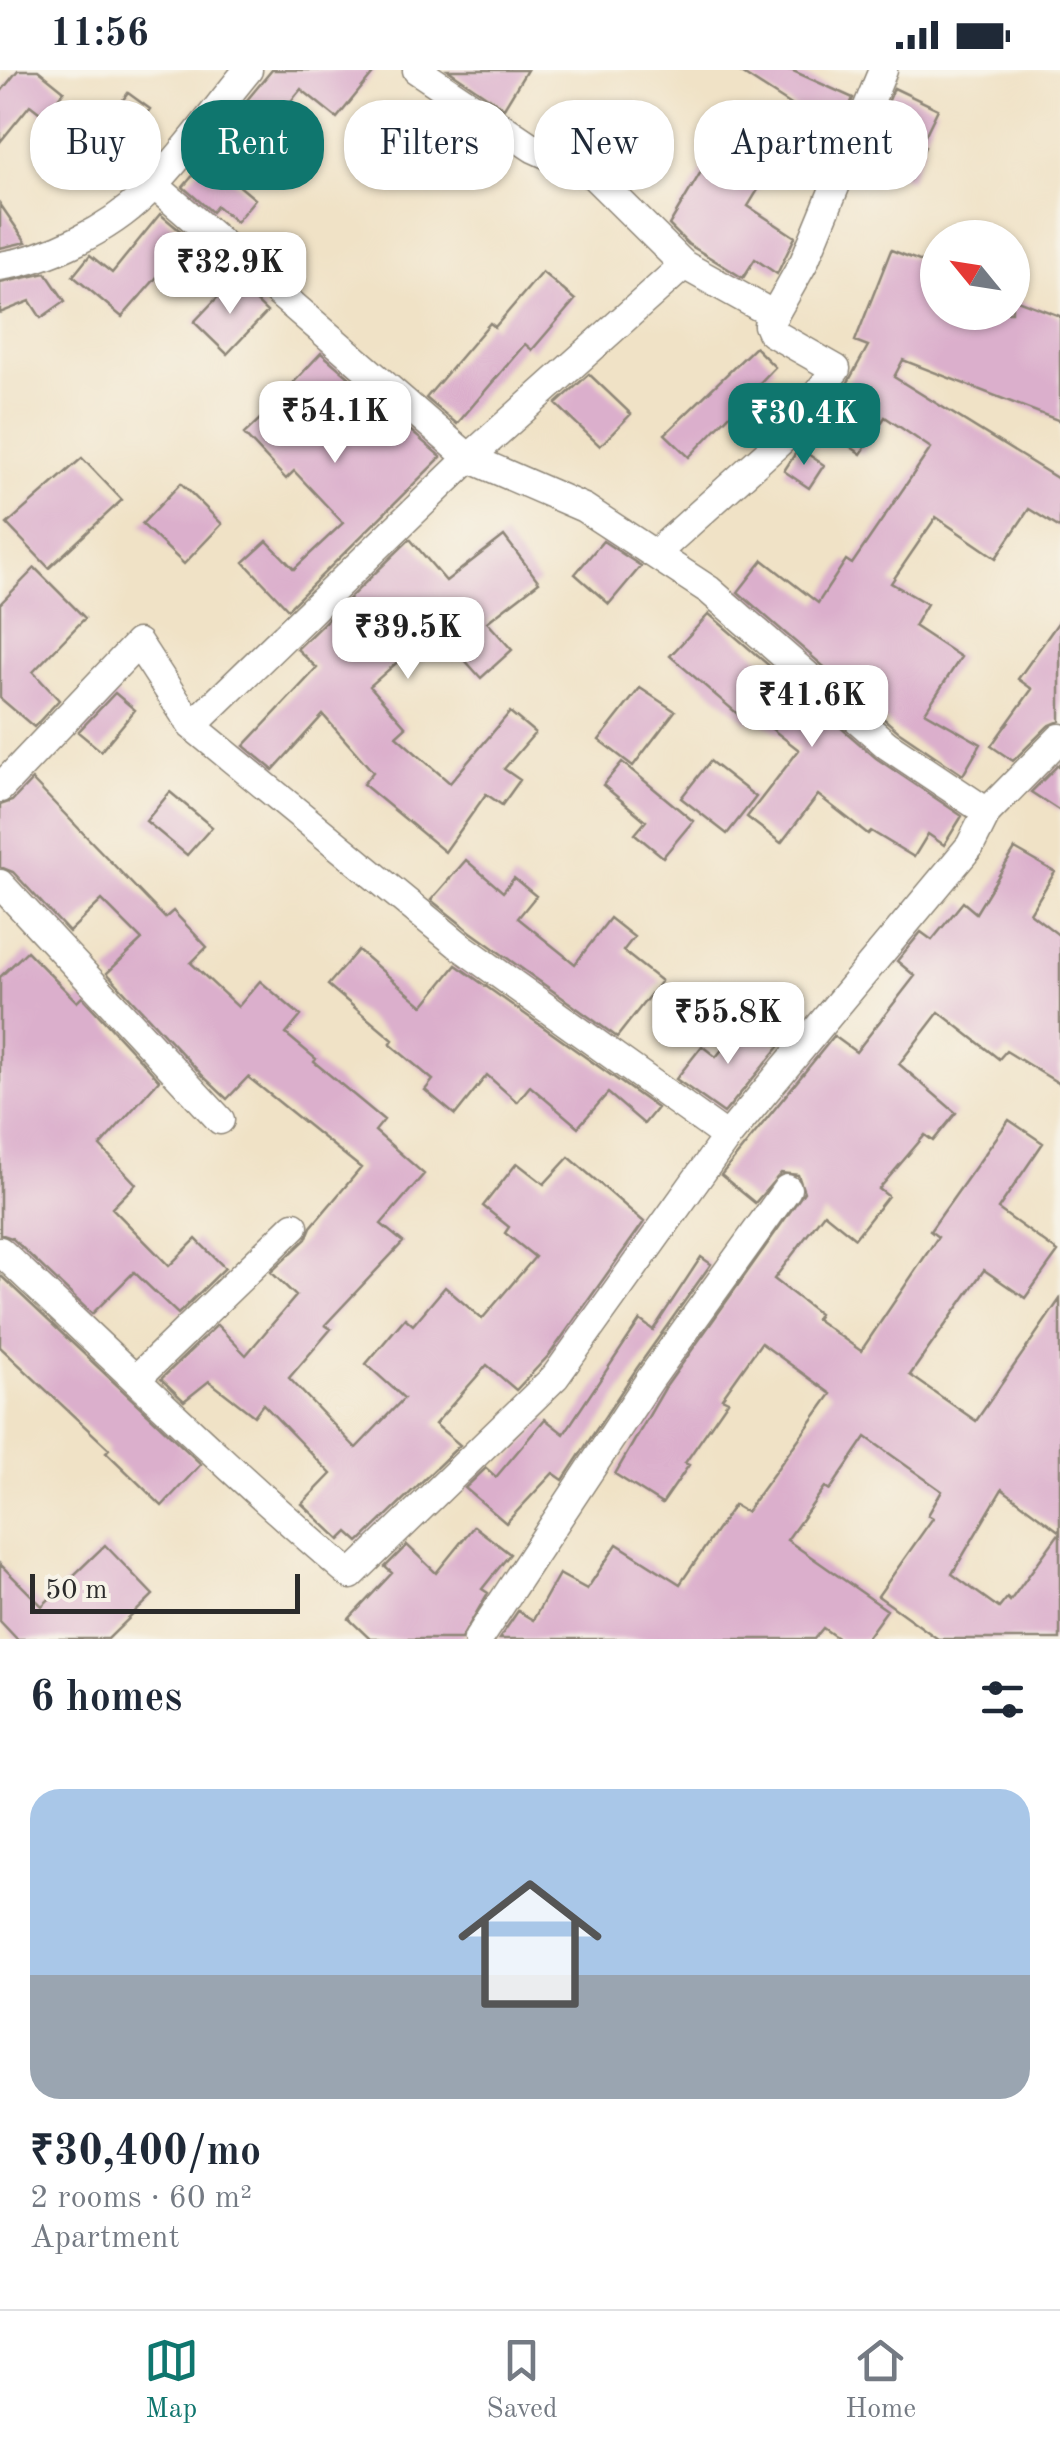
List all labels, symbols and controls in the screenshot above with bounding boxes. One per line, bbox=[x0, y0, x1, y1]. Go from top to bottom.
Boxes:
text: 11:56 bbox=[50, 16, 149, 54]
chip: Buy bbox=[30, 100, 161, 190]
chip: Rent bbox=[181, 100, 324, 190]
chip: Filters bbox=[344, 100, 514, 190]
chip: New bbox=[534, 100, 674, 190]
chip: Apartment bbox=[694, 100, 928, 190]
north arrow bbox=[920, 220, 1030, 330]
map controls bbox=[920, 220, 1030, 330]
pin: ₹32.9K bbox=[149, 232, 311, 317]
text: ₹32.9K bbox=[176, 248, 284, 280]
pin: ₹54.1K bbox=[254, 381, 416, 466]
pin: ₹30.4K bbox=[723, 383, 885, 468]
text: ₹54.1K bbox=[281, 397, 389, 429]
text: ₹30.4K bbox=[750, 399, 858, 431]
pin: ₹39.5K bbox=[327, 597, 489, 682]
text: ₹39.5K bbox=[354, 613, 462, 645]
pin: ₹41.6K bbox=[731, 665, 893, 750]
text: ₹41.6K bbox=[758, 681, 866, 713]
pin: ₹55.8K bbox=[647, 982, 809, 1067]
text: ₹55.8K bbox=[674, 998, 782, 1030]
scale bar bbox=[30, 1569, 300, 1614]
text: 50 m bbox=[45, 1577, 108, 1605]
icon: filters bbox=[975, 1672, 1030, 1727]
text: 6 homes bbox=[30, 1678, 182, 1720]
icon: home bbox=[440, 1854, 620, 2034]
text: ₹30,400/mo bbox=[30, 2132, 261, 2174]
text: 2 rooms · 60 m² bbox=[30, 2183, 252, 2215]
text: Apartment bbox=[30, 2223, 180, 2255]
tab: Map bbox=[144, 2333, 199, 2428]
tab: Saved bbox=[486, 2333, 558, 2428]
tab: Home bbox=[845, 2333, 916, 2428]

